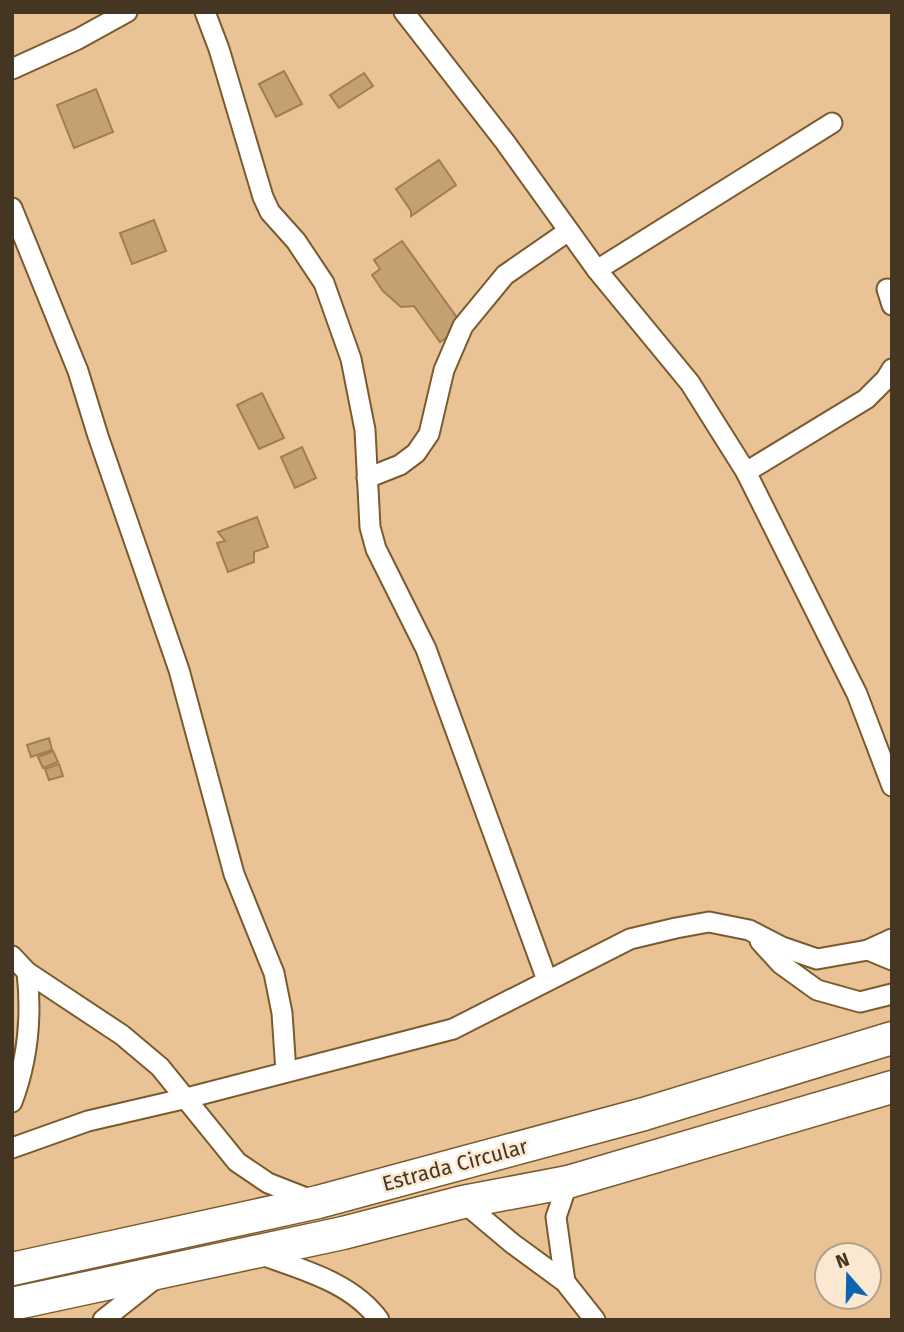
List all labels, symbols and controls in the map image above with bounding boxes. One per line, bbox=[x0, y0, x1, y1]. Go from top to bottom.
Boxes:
street label: Estrada Circular bbox=[379, 1133, 531, 1197]
north arrow bbox=[813, 1241, 883, 1311]
text: N bbox=[832, 1248, 852, 1273]

